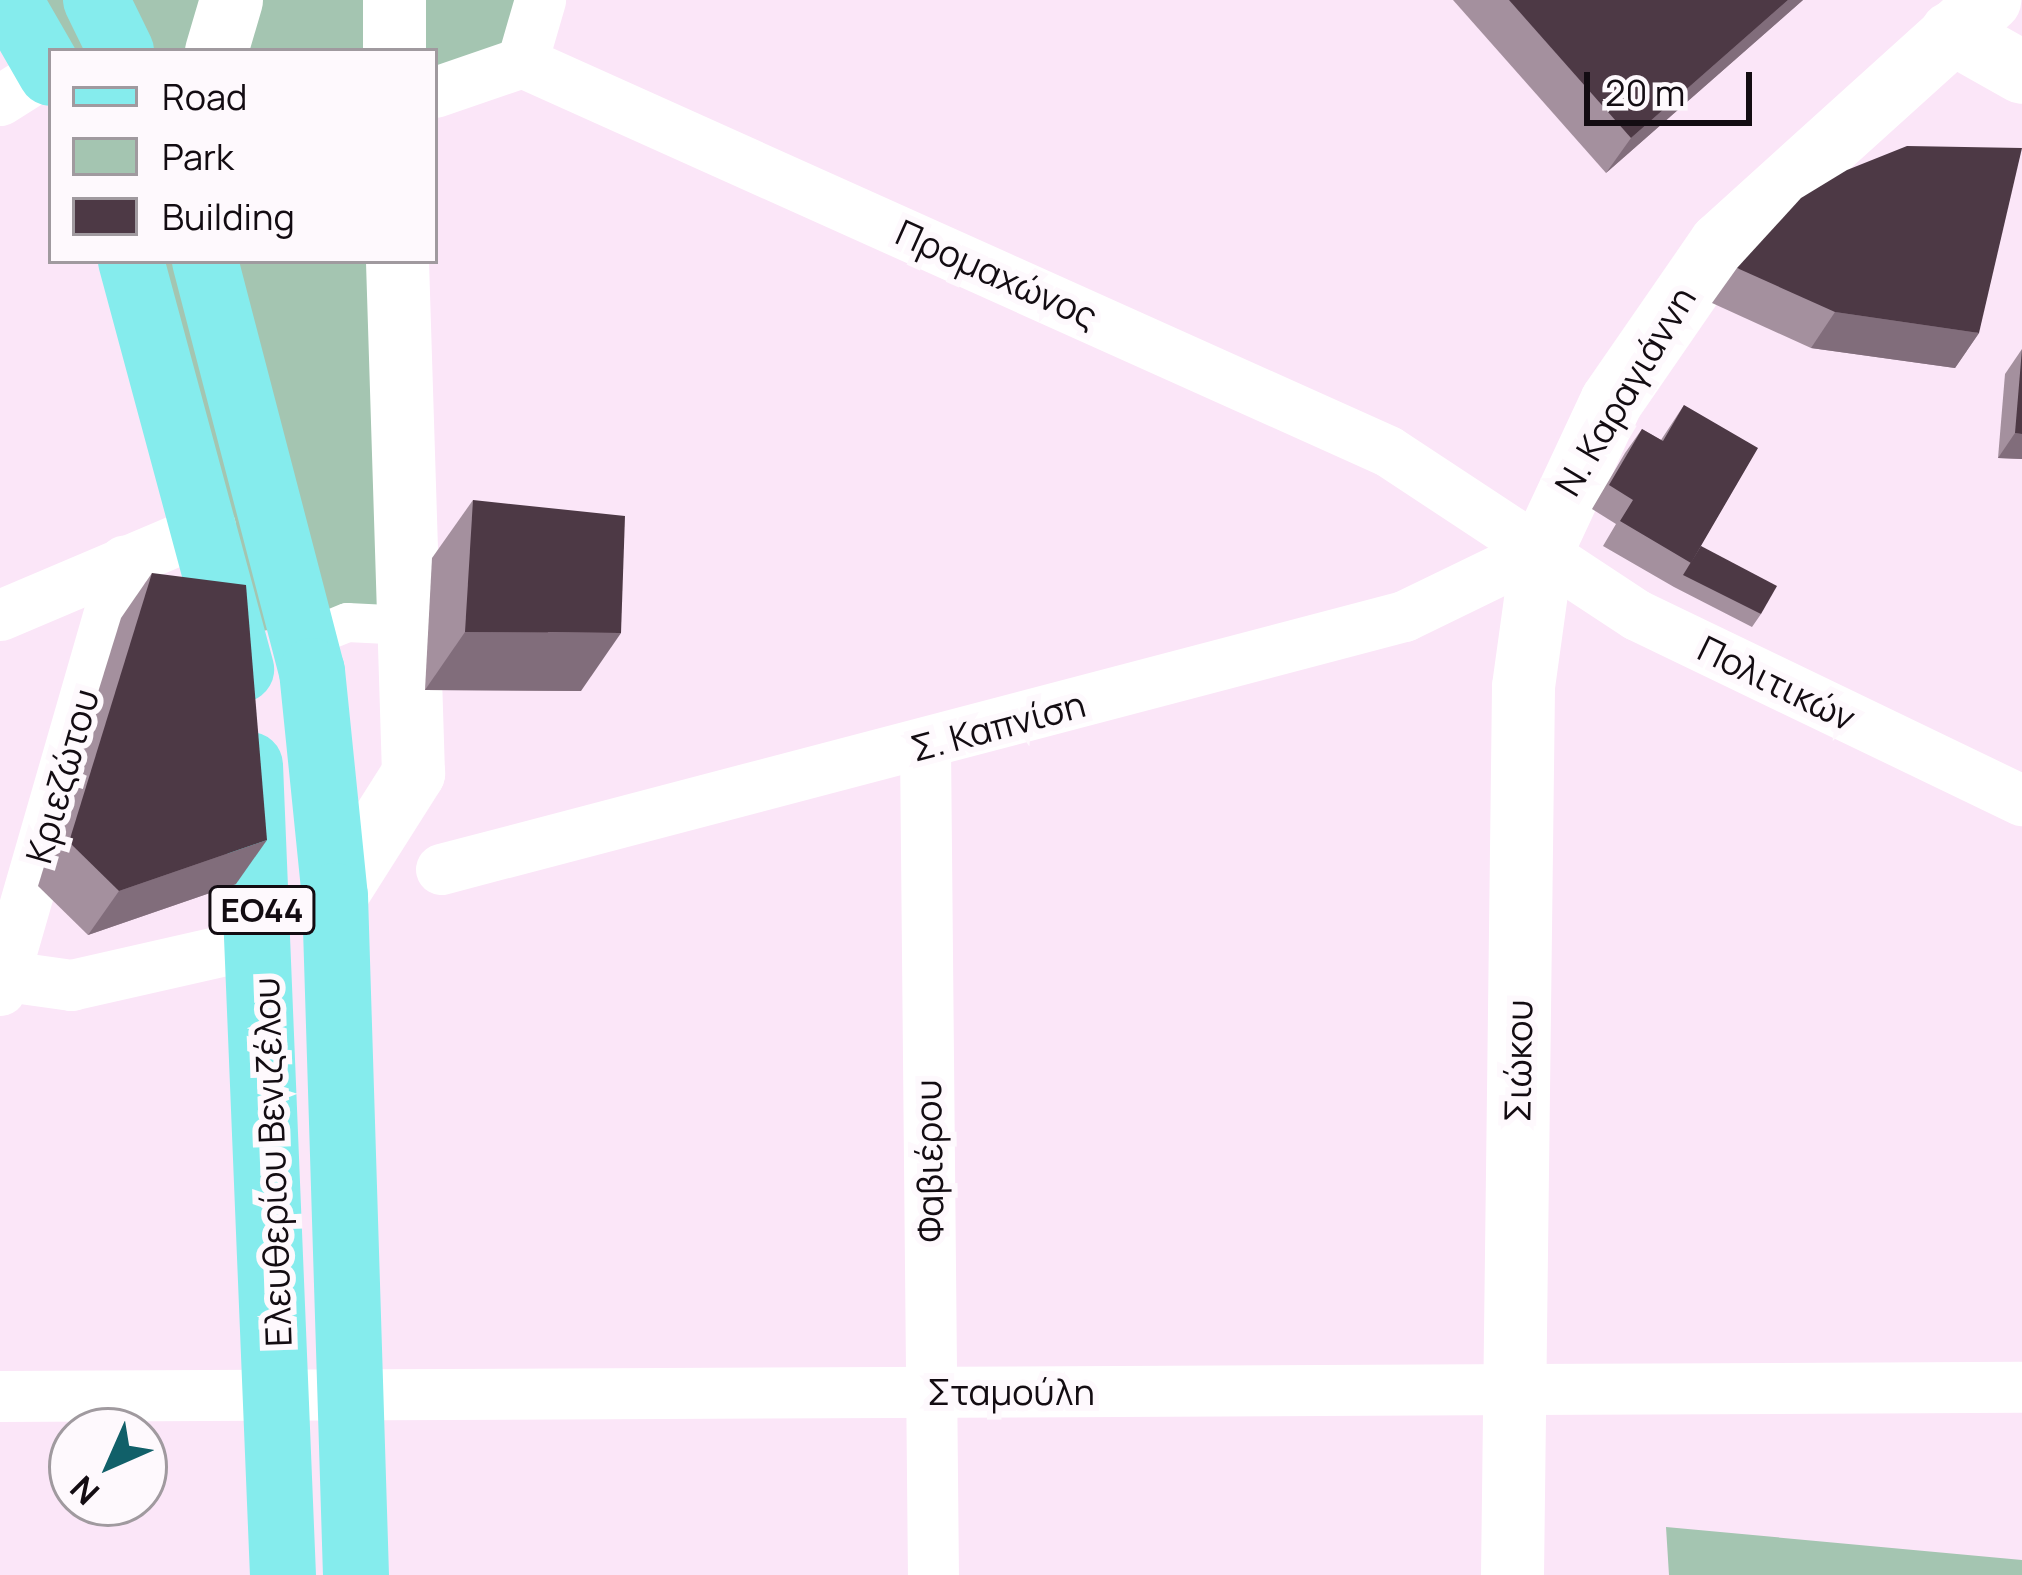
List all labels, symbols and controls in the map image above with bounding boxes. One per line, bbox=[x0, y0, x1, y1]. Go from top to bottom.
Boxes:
legend bbox=[48, 48, 438, 264]
scale bar bbox=[1590, 48, 1758, 122]
text: 20 m bbox=[1605, 68, 1685, 117]
text: Road bbox=[162, 72, 247, 121]
text: Park bbox=[162, 132, 234, 181]
text: Building bbox=[162, 192, 295, 241]
street label: Προμαχώνος bbox=[890, 210, 1104, 338]
street label: Ν. Καραγιάννη bbox=[1546, 279, 1704, 503]
street label: Πολιτικών bbox=[1691, 626, 1863, 740]
street label: Σ. Καπνίση bbox=[906, 682, 1090, 770]
street label: Κριεζώτου bbox=[17, 684, 107, 868]
road number: ΕΟ44 bbox=[208, 883, 316, 937]
street label: Ελευθερίου Βενιζέλου bbox=[244, 977, 300, 1347]
street label: Σιώκου bbox=[1495, 999, 1541, 1123]
street label: Φαβιέρου bbox=[906, 1079, 952, 1243]
street label: Σταμούλη bbox=[927, 1370, 1095, 1414]
north arrow bbox=[48, 1407, 168, 1527]
text: N bbox=[60, 1466, 109, 1515]

